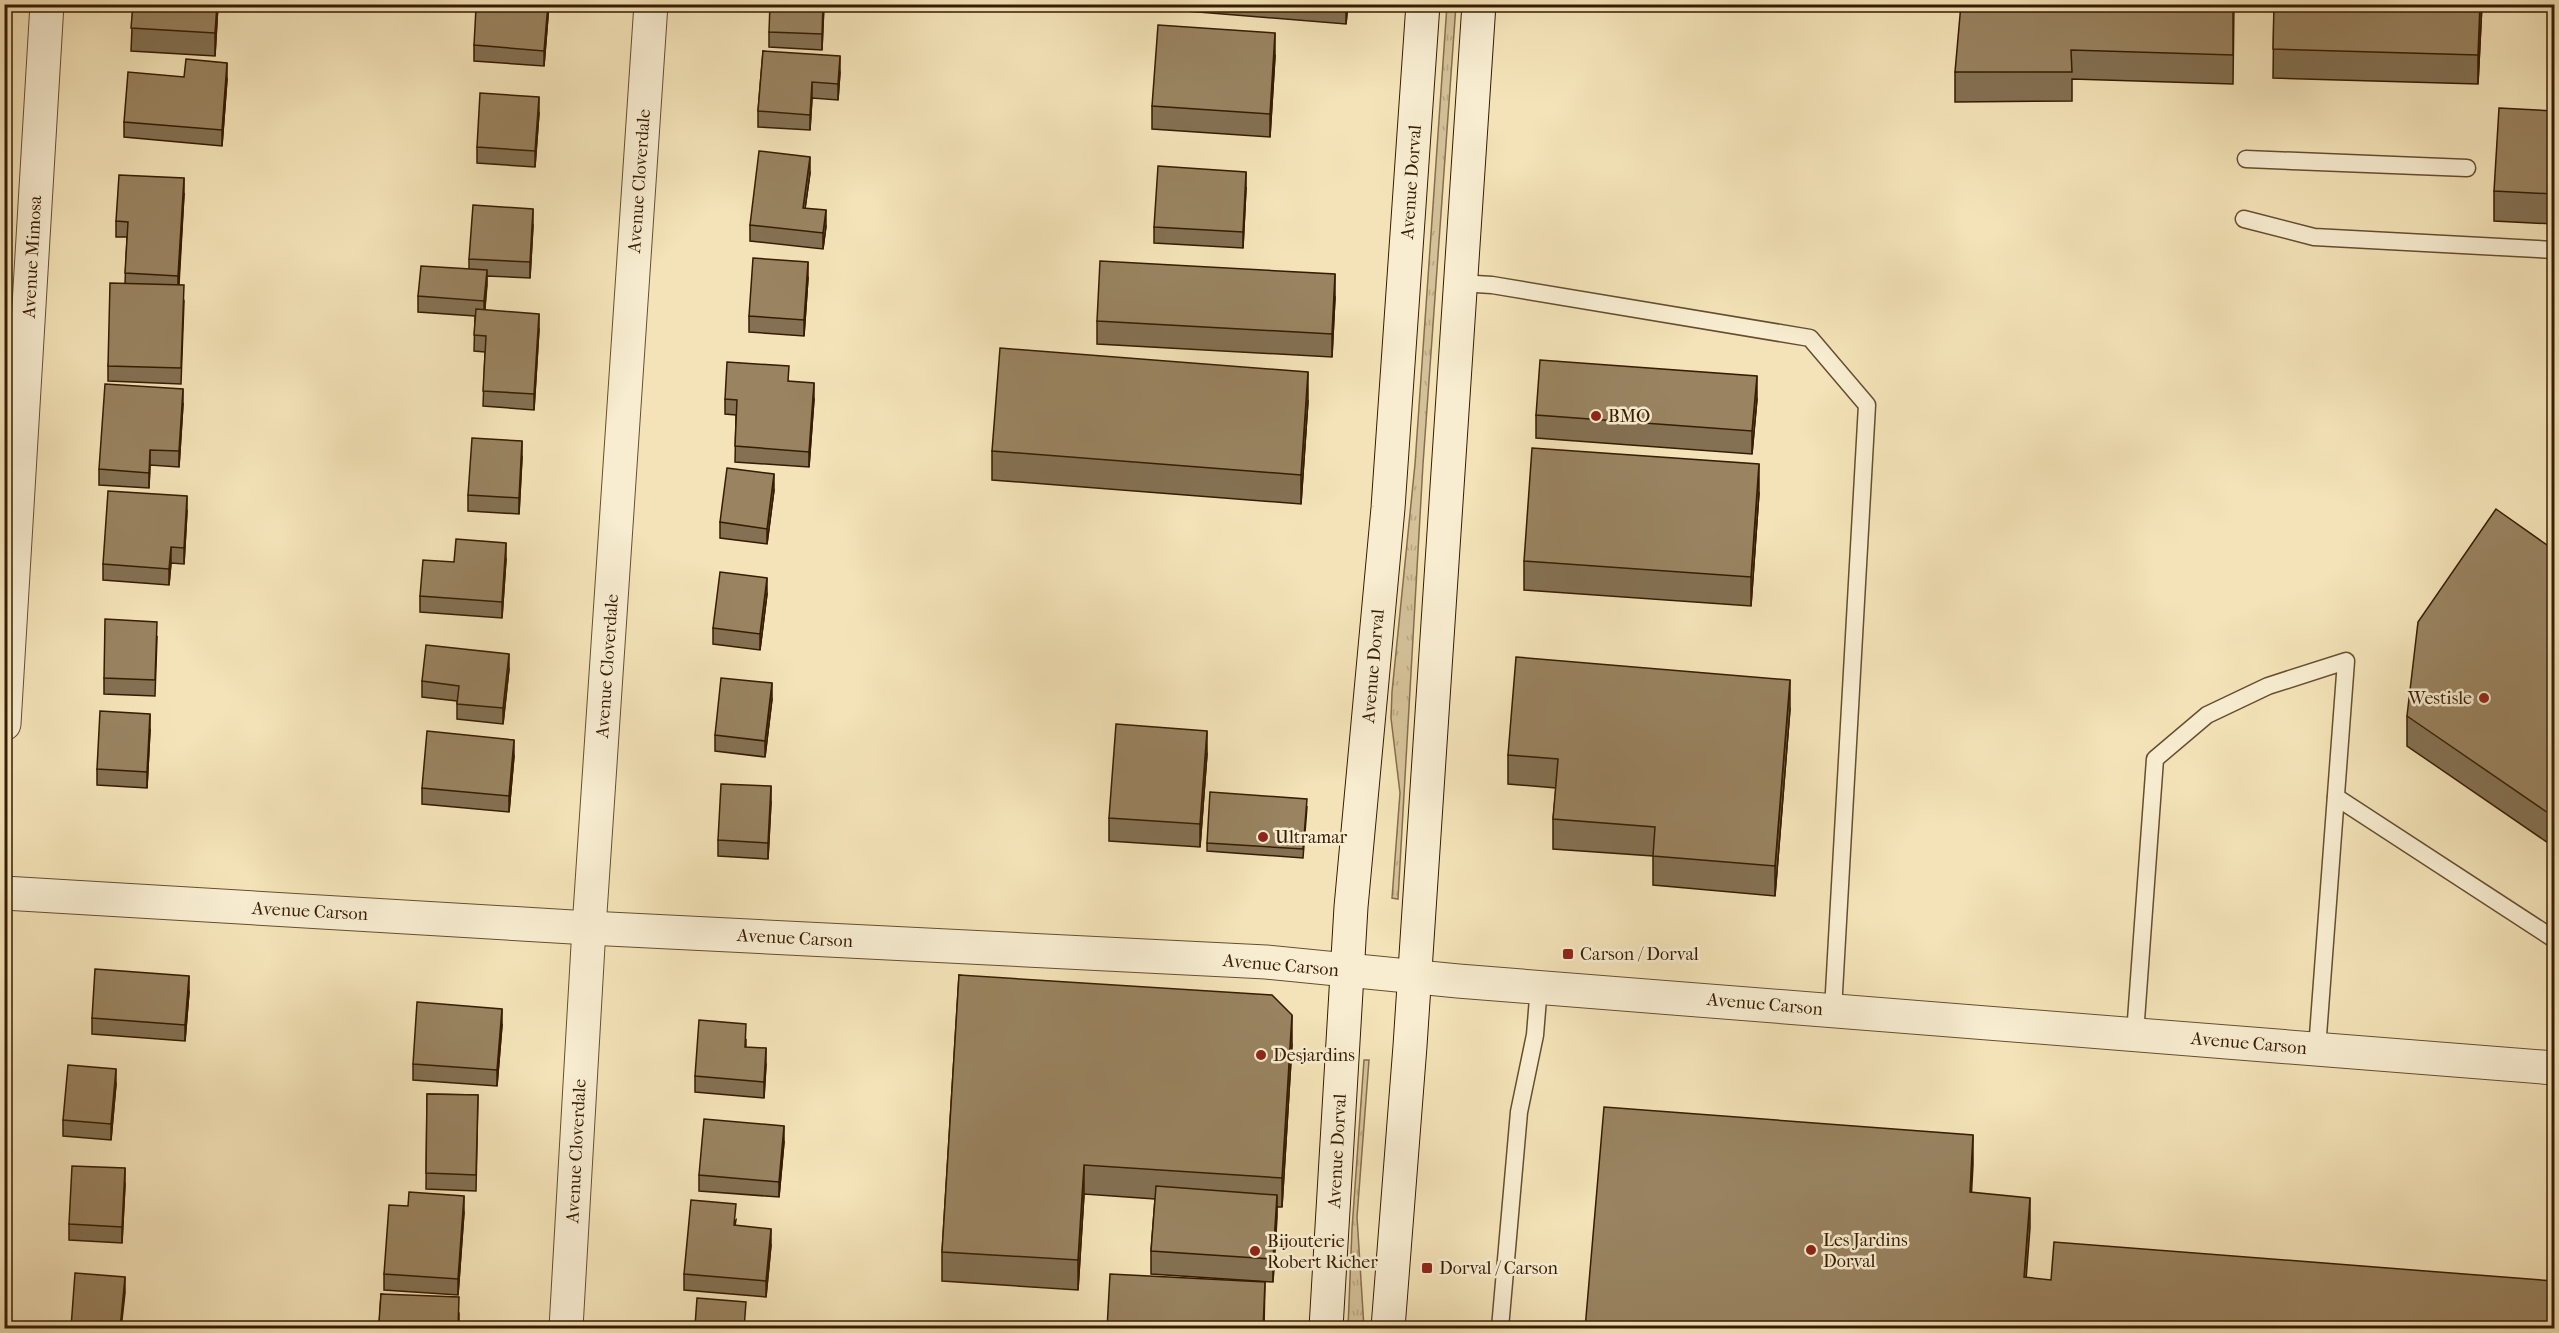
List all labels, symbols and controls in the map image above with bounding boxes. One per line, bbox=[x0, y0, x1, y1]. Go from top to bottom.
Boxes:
street label: Avenue Cloverdale bbox=[624, 108, 655, 255]
street label: Avenue Dorval bbox=[1397, 124, 1426, 241]
street label: Avenue Mimosa bbox=[19, 195, 46, 320]
place label: BMO bbox=[1608, 406, 1650, 427]
marker: BMO bbox=[1589, 409, 1603, 423]
street label: Avenue Cloverdale bbox=[592, 593, 623, 740]
street label: Avenue Dorval bbox=[1358, 608, 1389, 725]
place label: Westisle bbox=[2407, 688, 2472, 709]
marker: Westisle bbox=[2477, 691, 2491, 705]
place label: Ultramar bbox=[1275, 827, 1348, 848]
marker: Ultramar bbox=[1256, 830, 1270, 844]
street label: Avenue Carson bbox=[250, 898, 369, 925]
street label: Avenue Carson bbox=[735, 925, 854, 952]
place label: Carson / Dorval bbox=[1580, 944, 1699, 965]
marker: Carson / Dorval bbox=[1561, 947, 1575, 961]
street label: Avenue Carson bbox=[1221, 950, 1340, 981]
street label: Avenue Carson bbox=[1705, 989, 1824, 1020]
street label: Avenue Carson bbox=[2189, 1028, 2308, 1059]
place label: Desjardins bbox=[1273, 1045, 1355, 1066]
marker: Desjardins bbox=[1254, 1048, 1268, 1062]
street label: Avenue Cloverdale bbox=[562, 1078, 591, 1225]
street label: Avenue Dorval bbox=[1324, 1093, 1351, 1210]
place label: Les Jardins Dorval bbox=[1823, 1230, 1908, 1272]
place label: Bijouterie Robert Richer bbox=[1267, 1231, 1378, 1273]
marker: Les Jardins Dorval bbox=[1804, 1243, 1818, 1257]
marker: Bijouterie Robert Richer bbox=[1248, 1244, 1262, 1258]
place label: Dorval / Carson bbox=[1439, 1258, 1558, 1279]
marker: Dorval / Carson bbox=[1420, 1261, 1434, 1275]

